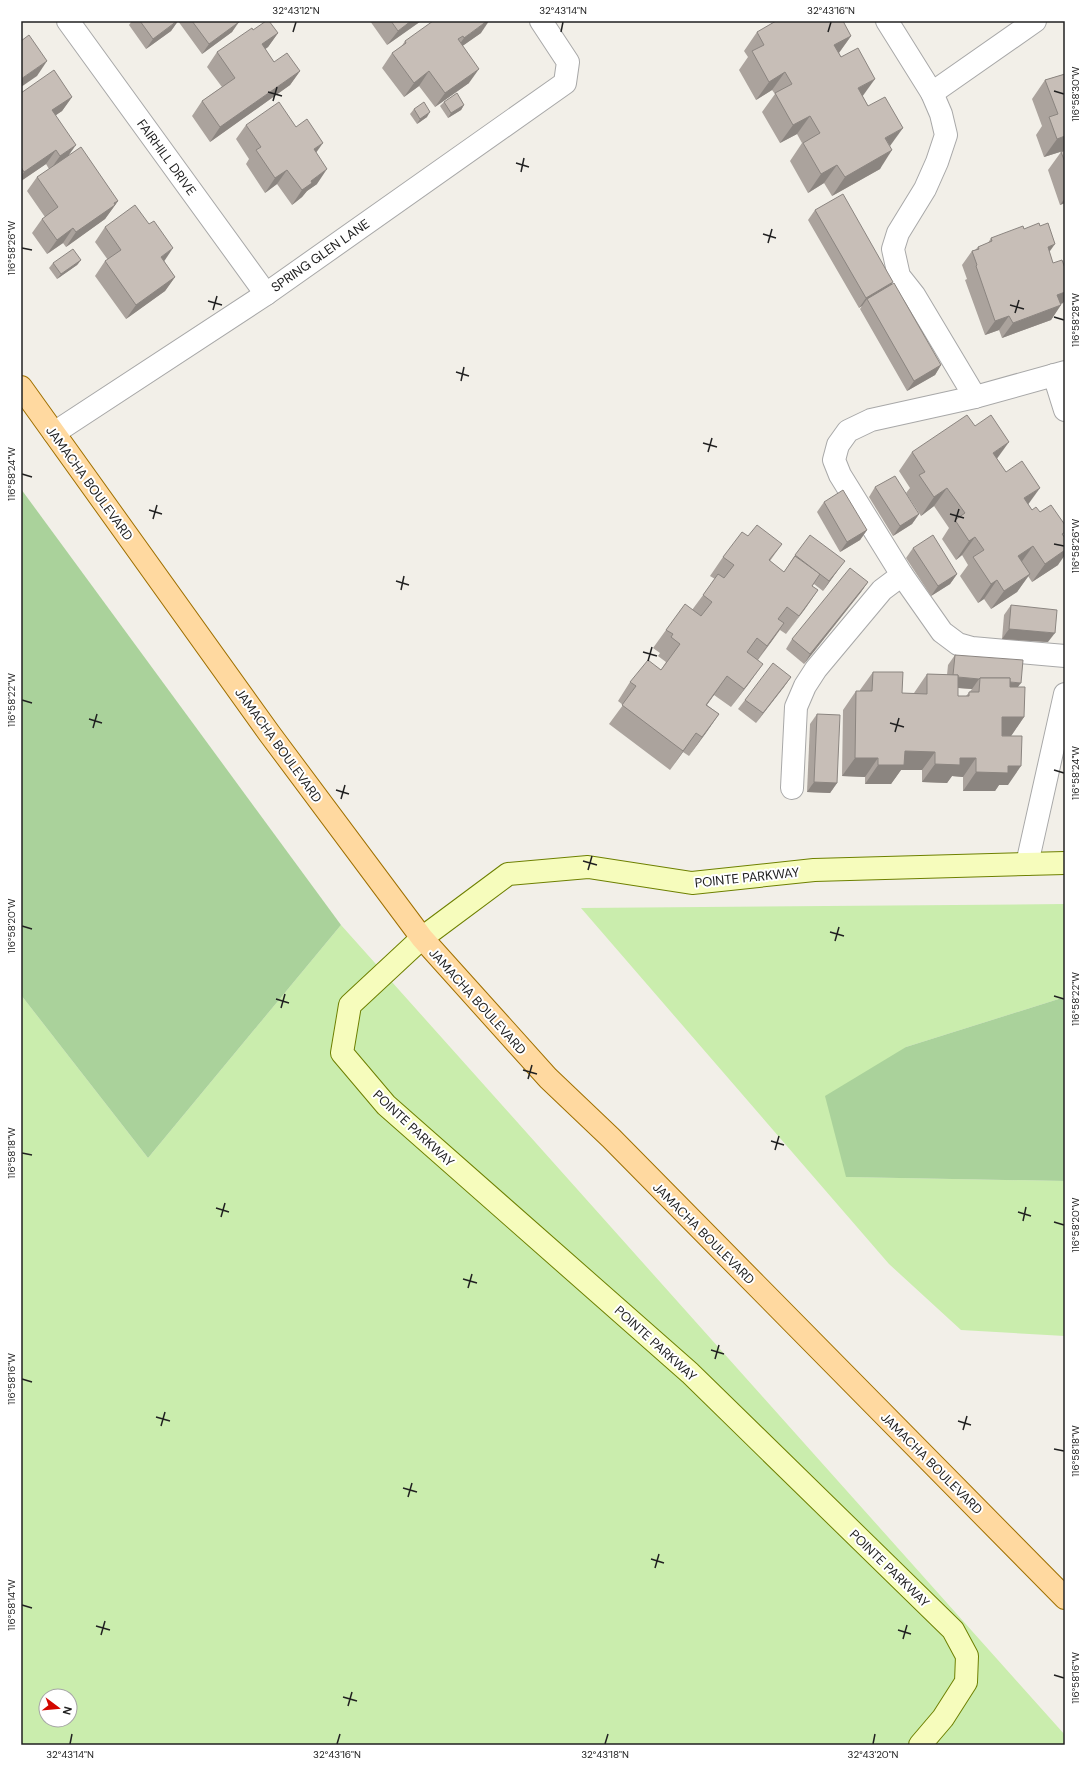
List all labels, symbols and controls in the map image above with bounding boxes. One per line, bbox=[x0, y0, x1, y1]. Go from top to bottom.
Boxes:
text: 32°43'12"N bbox=[272, 4, 320, 17]
text: 32°43'14"N bbox=[539, 4, 587, 17]
text: 32°43'16"N bbox=[807, 4, 855, 17]
text: 116°58'30"W bbox=[1069, 66, 1082, 122]
street label: FAIRHILL DRIVE bbox=[133, 116, 200, 199]
street label: SPRING GLEN LANE bbox=[268, 215, 373, 296]
text: 116°58'26"W bbox=[5, 221, 18, 275]
text: 116°58'28"W bbox=[1069, 293, 1082, 347]
street label: JAMACHA BOULEVARD bbox=[42, 423, 137, 544]
text: 116°58'24"W bbox=[5, 447, 18, 501]
text: 116°58'26"W bbox=[1069, 519, 1082, 573]
text: 116°58'22"W bbox=[5, 673, 18, 727]
street label: JAMACHA BOULEVARD bbox=[231, 685, 326, 806]
text: 116°58'24"W bbox=[1069, 746, 1082, 800]
street label: POINTE PARKWAY bbox=[694, 864, 801, 891]
text: 116°58'20"W bbox=[5, 898, 18, 953]
street label: JAMACHA BOULEVARD bbox=[425, 945, 530, 1058]
text: 116°58'22"W bbox=[1069, 972, 1082, 1026]
street label: POINTE PARKWAY bbox=[369, 1086, 458, 1171]
text: 116°58'18"W bbox=[5, 1127, 18, 1179]
street label: JAMACHA BOULEVARD bbox=[649, 1179, 758, 1288]
text: 116°58'20"W bbox=[1069, 1197, 1082, 1252]
street label: POINTE PARKWAY bbox=[611, 1302, 701, 1385]
text: 116°58'16"W bbox=[5, 1353, 18, 1405]
street label: JAMACHA BOULEVARD bbox=[877, 1409, 986, 1518]
text: 116°58'18"W bbox=[1069, 1425, 1082, 1477]
street label: POINTE PARKWAY bbox=[846, 1526, 934, 1611]
text: 116°58'14"W bbox=[5, 1579, 18, 1631]
text: 116°58'16"W bbox=[1069, 1652, 1082, 1704]
north arrow bbox=[38, 1688, 78, 1728]
text: N bbox=[60, 1705, 75, 1717]
text: 32°43'14"N bbox=[46, 1748, 94, 1761]
text: 32°43'16"N bbox=[313, 1748, 361, 1761]
text: 32°43'18"N bbox=[581, 1748, 629, 1761]
text: 32°43'20"N bbox=[848, 1748, 899, 1761]

